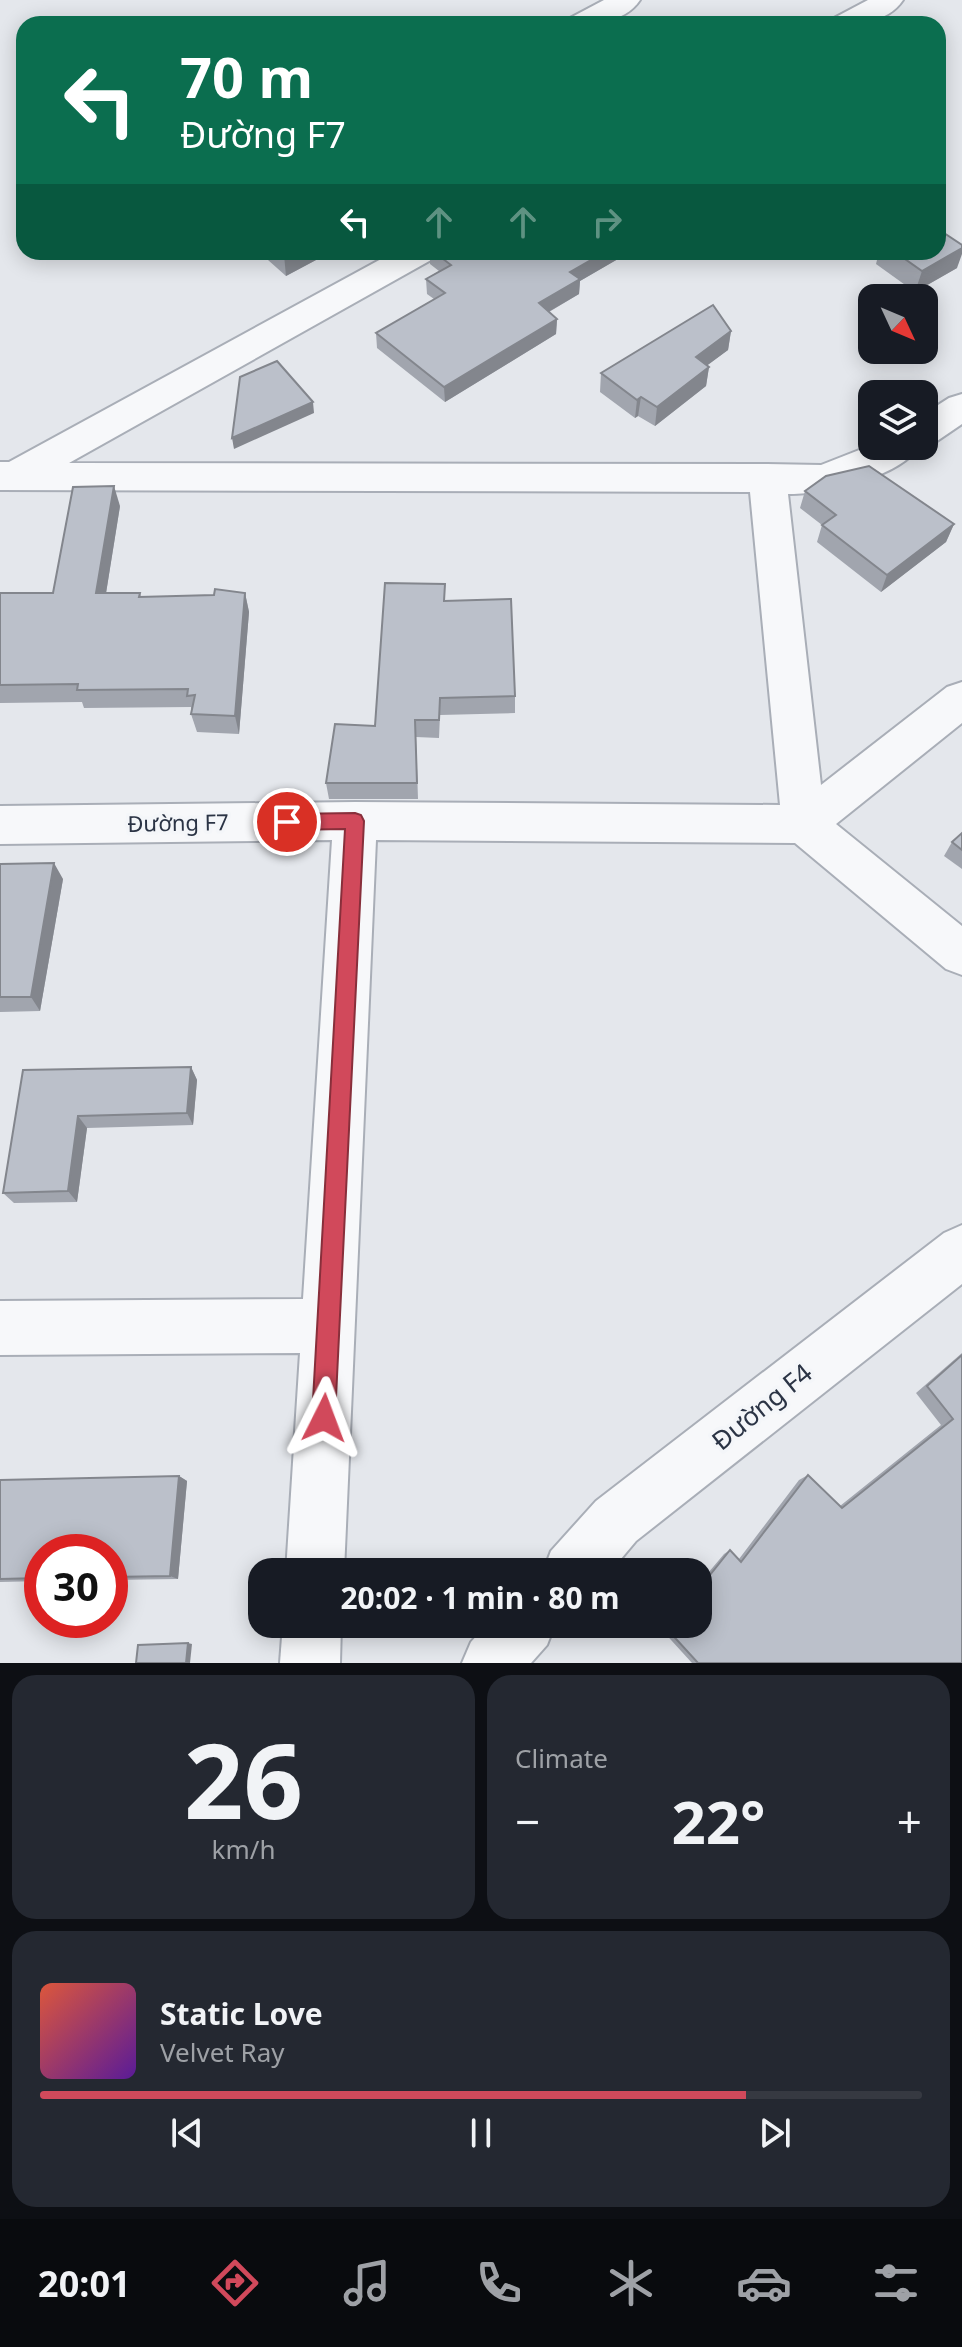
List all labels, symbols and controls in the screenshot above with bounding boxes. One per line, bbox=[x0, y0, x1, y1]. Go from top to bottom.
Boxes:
text: 70 m bbox=[180, 38, 313, 114]
icon: left bbox=[48, 48, 152, 152]
text: Đường F7 bbox=[180, 110, 346, 159]
icon: left bbox=[333, 200, 377, 244]
icon: ahead bbox=[417, 200, 461, 244]
icon: ahead bbox=[501, 200, 545, 244]
icon: right bbox=[585, 200, 629, 244]
north arrow bbox=[858, 284, 938, 364]
map controls bbox=[858, 284, 938, 460]
button: layers bbox=[858, 380, 938, 460]
pin bbox=[253, 788, 321, 856]
icon: arrive bbox=[265, 800, 309, 844]
street label: Đường F7 bbox=[127, 806, 229, 838]
street label: Đường F4 bbox=[704, 1354, 819, 1458]
position arrow bbox=[282, 1376, 366, 1460]
speed limit sign: 30 bbox=[24, 1534, 128, 1638]
text: 20:02 · 1 min · 80 m bbox=[340, 1577, 620, 1618]
text: 26 bbox=[184, 1708, 303, 1849]
text: Climate bbox=[515, 1740, 608, 1776]
text: 22° bbox=[671, 1780, 766, 1862]
text: − bbox=[515, 1791, 540, 1851]
text: + bbox=[897, 1791, 922, 1851]
text: km/h bbox=[212, 1831, 275, 1867]
text: Static Love bbox=[160, 1993, 323, 2034]
text: Velvet Ray bbox=[160, 2034, 285, 2070]
icon: previous bbox=[165, 2111, 209, 2155]
icon: pause bbox=[459, 2111, 503, 2155]
icon: next bbox=[753, 2111, 797, 2155]
icon: directions bbox=[207, 2255, 263, 2311]
icon: music bbox=[339, 2255, 395, 2311]
icon: phone bbox=[471, 2255, 527, 2311]
icon: climate bbox=[603, 2255, 659, 2311]
icon: car bbox=[736, 2255, 792, 2311]
icon: filters bbox=[868, 2255, 924, 2311]
text: 20:01 bbox=[38, 2259, 131, 2308]

